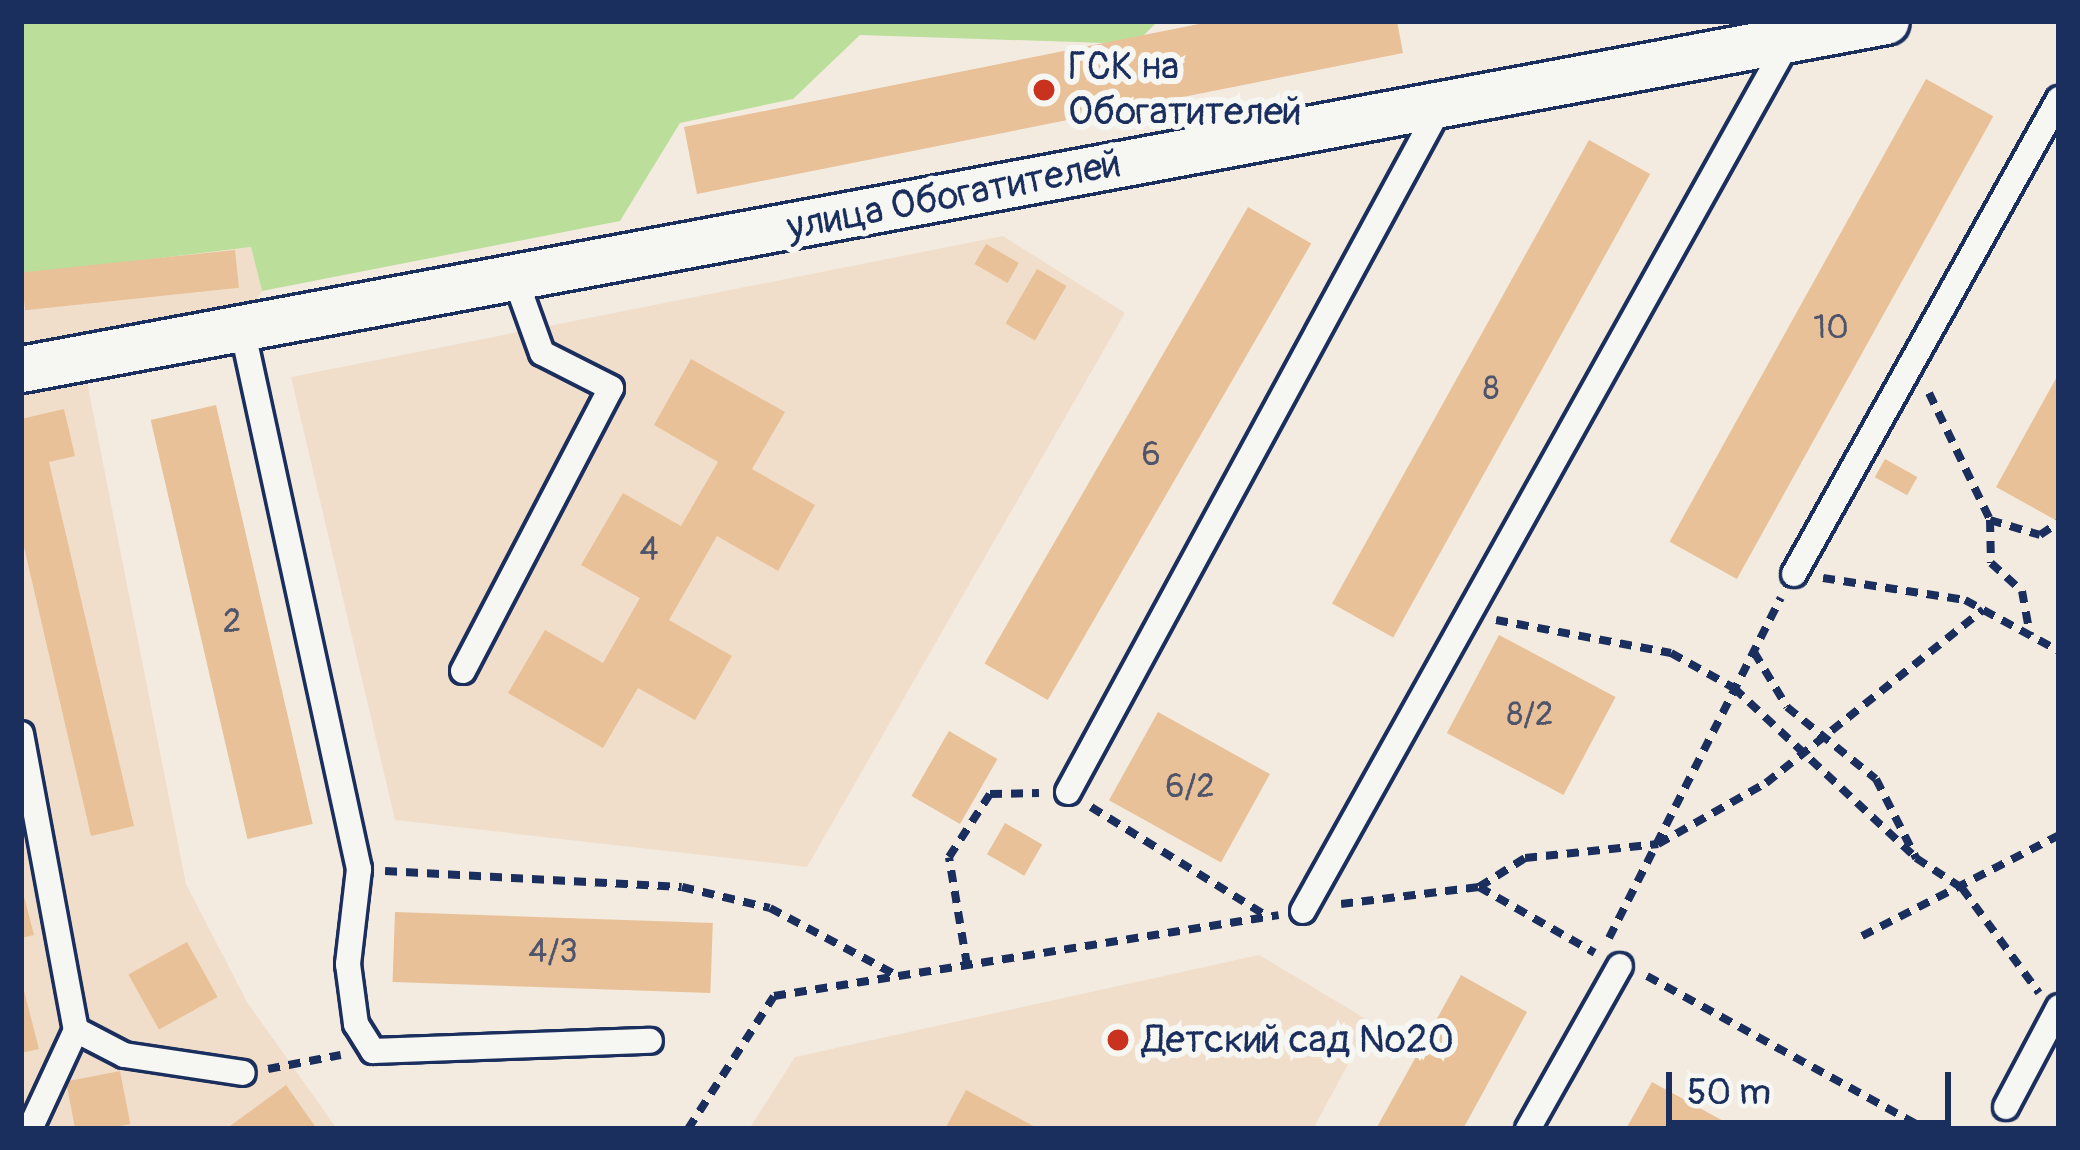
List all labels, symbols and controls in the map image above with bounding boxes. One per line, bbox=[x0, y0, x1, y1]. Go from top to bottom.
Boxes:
place label: ГСК на Обогатителей bbox=[1068, 45, 1302, 136]
marker: ГСК на Обогатителей bbox=[1031, 77, 1057, 103]
street label: улица Обогатителей bbox=[783, 141, 1125, 251]
house number: 10 bbox=[1813, 308, 1849, 348]
house number: 8 bbox=[1483, 369, 1499, 409]
house number: 6 bbox=[1141, 435, 1161, 475]
house number: 4 bbox=[639, 530, 659, 570]
house number: 2 bbox=[223, 602, 241, 642]
house number: 8/2 bbox=[1507, 695, 1553, 735]
house number: 6/2 bbox=[1165, 767, 1215, 807]
house number: 4/3 bbox=[528, 932, 578, 972]
place label: Детский сад №20 bbox=[1142, 1017, 1454, 1063]
marker: Детский сад №20 bbox=[1105, 1027, 1131, 1053]
scale bar bbox=[1672, 1048, 1957, 1122]
text: 50 m bbox=[1687, 1070, 1771, 1115]

